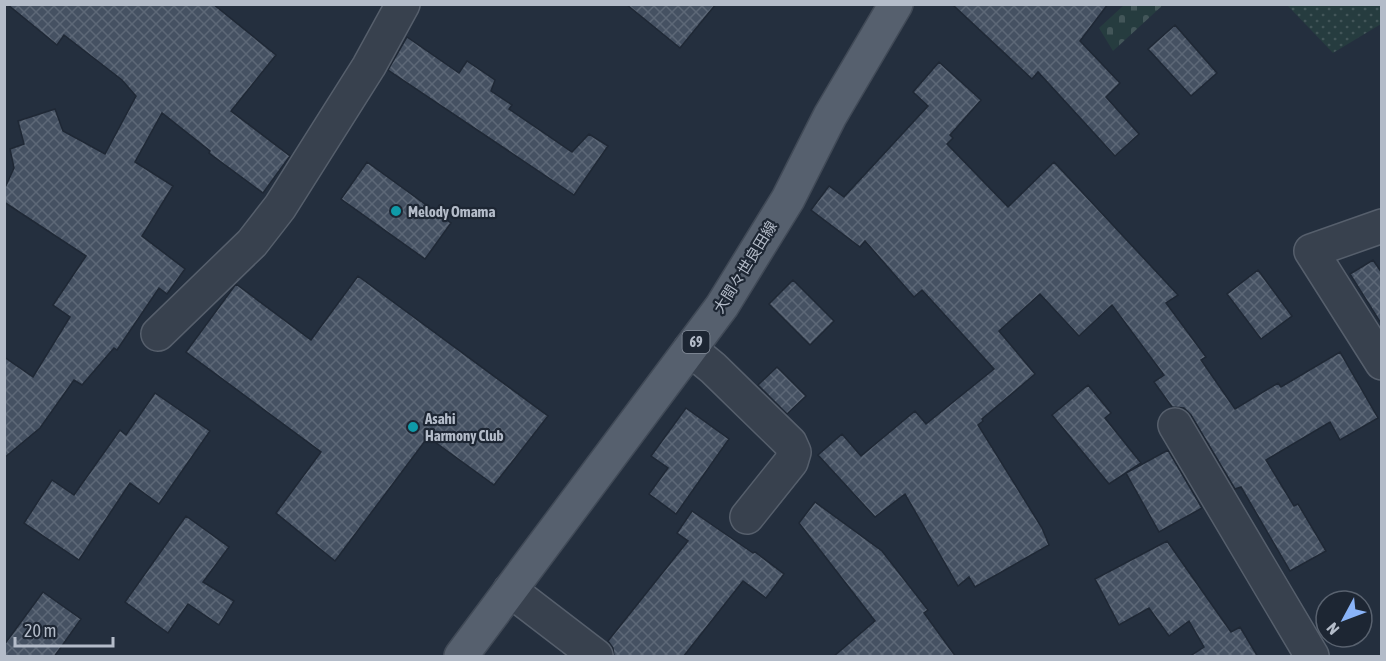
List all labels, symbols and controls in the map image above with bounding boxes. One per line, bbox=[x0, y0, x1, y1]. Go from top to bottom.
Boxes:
place label: Melody Omama bbox=[408, 203, 495, 220]
marker: Melody Omama bbox=[389, 204, 403, 218]
street label: 大間々世良田線 bbox=[710, 218, 780, 316]
road number: 69 bbox=[682, 331, 710, 353]
place label: Asahi Harmony Club bbox=[424, 410, 504, 444]
marker: Asahi Harmony Club bbox=[406, 420, 420, 434]
north arrow bbox=[1314, 589, 1374, 649]
scale bar bbox=[15, 610, 112, 648]
text: N bbox=[1323, 619, 1343, 638]
text: 20 m bbox=[24, 620, 56, 641]

